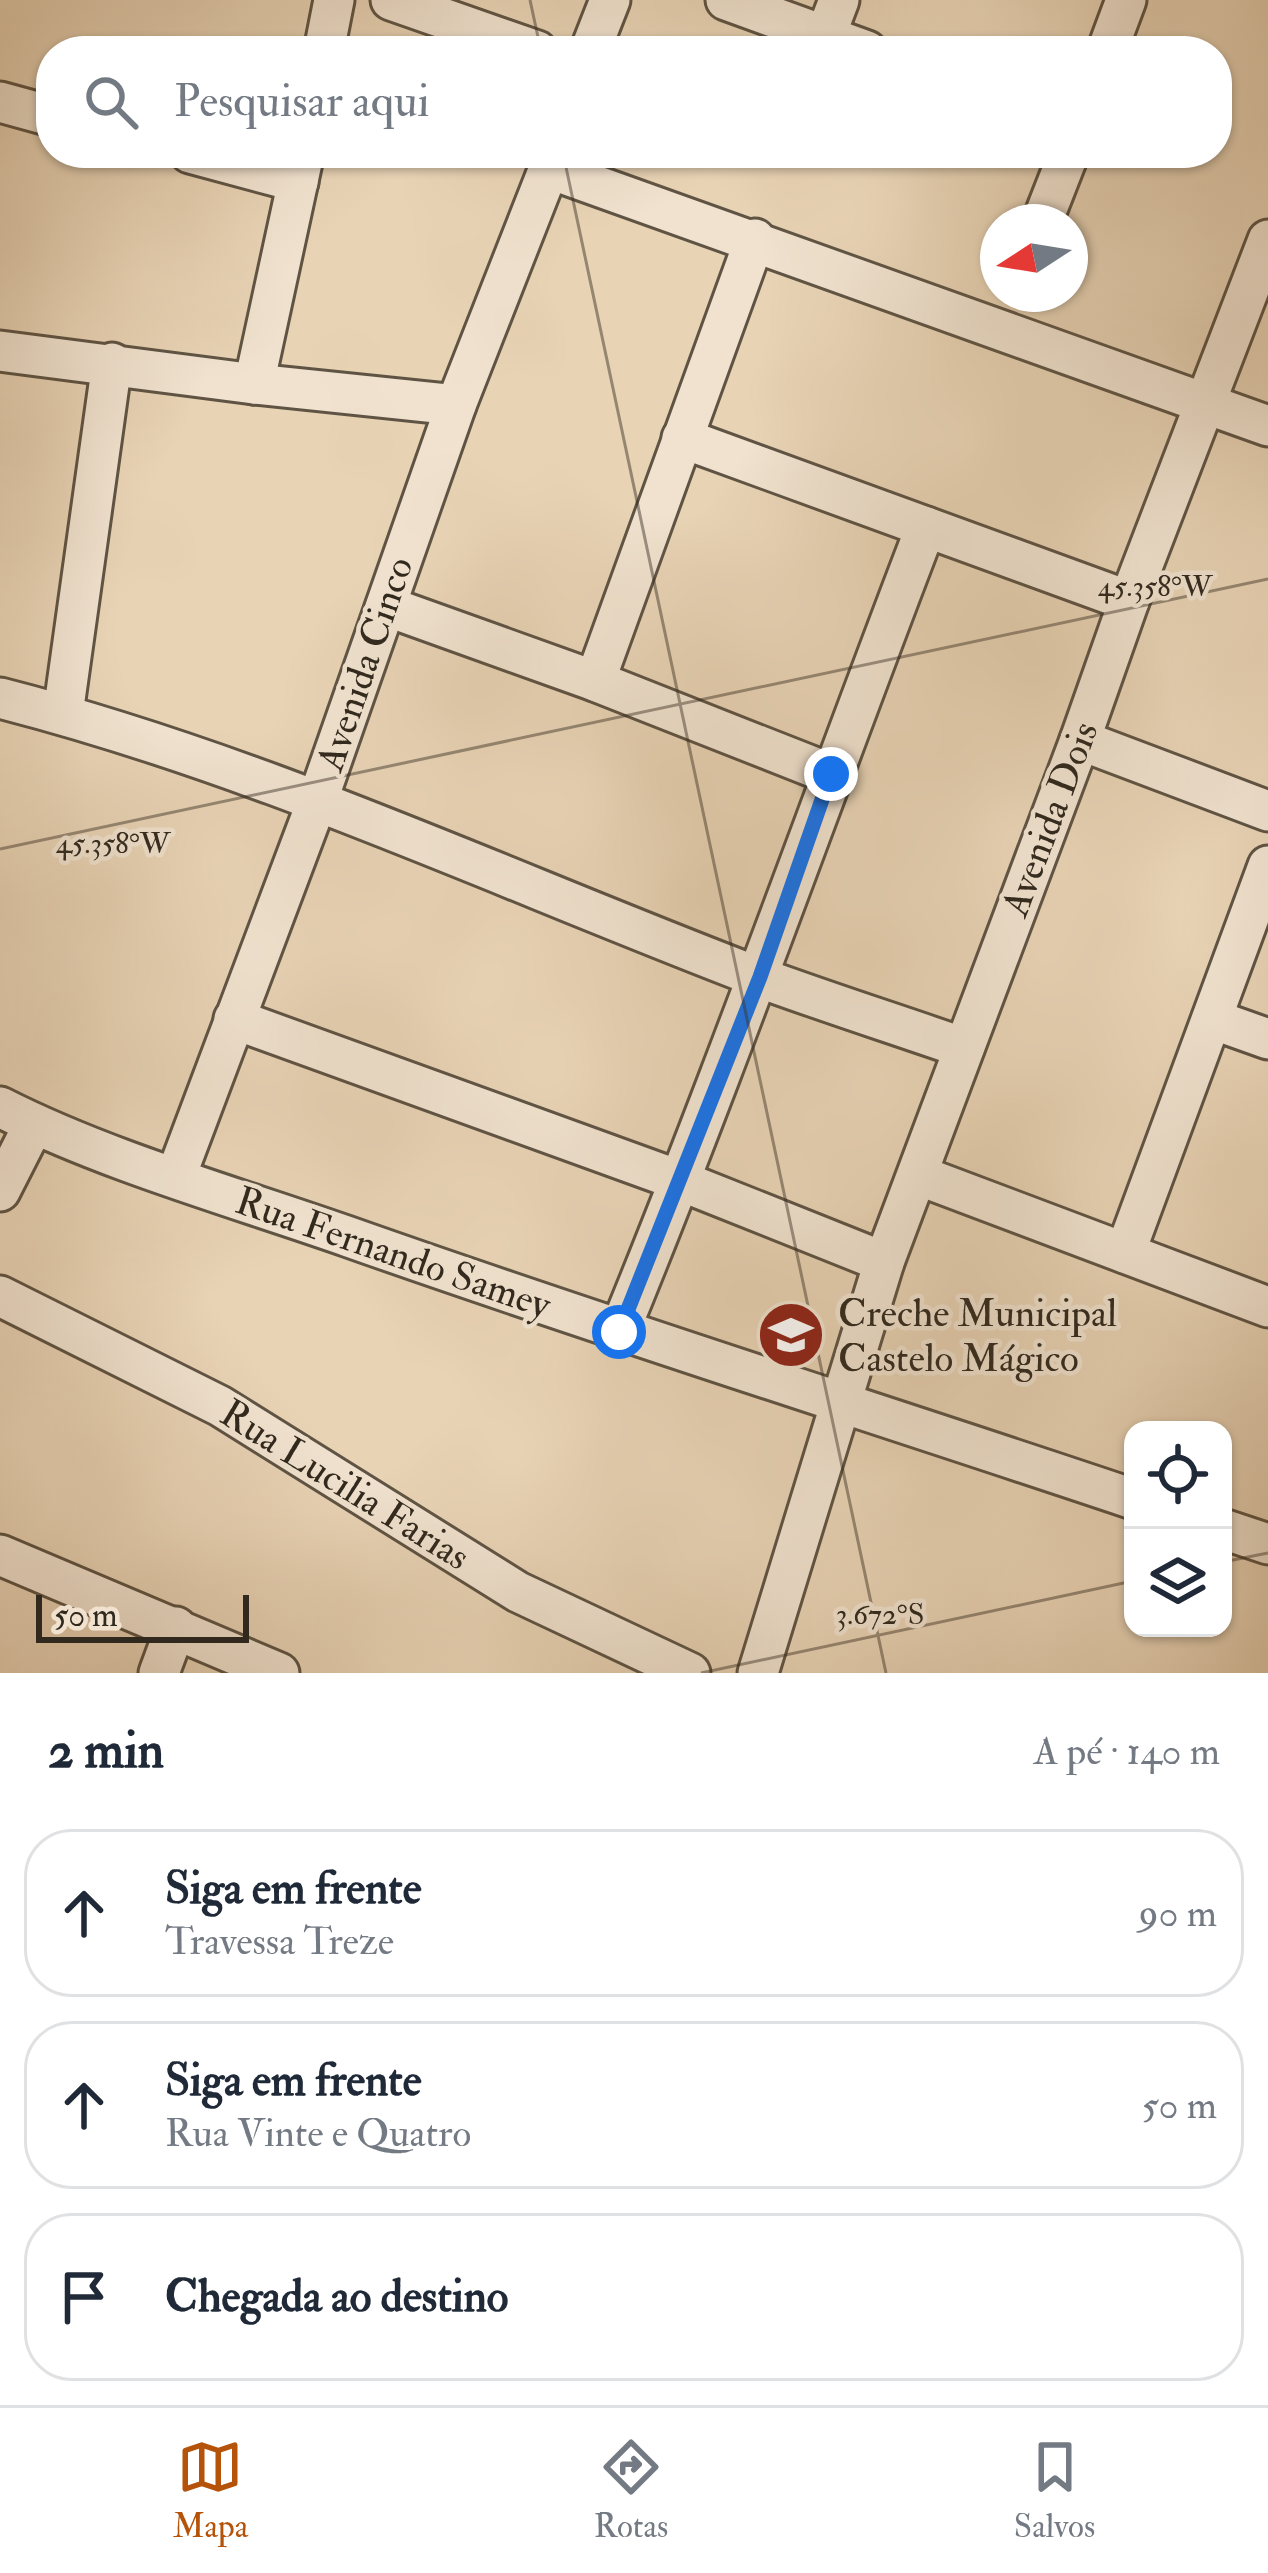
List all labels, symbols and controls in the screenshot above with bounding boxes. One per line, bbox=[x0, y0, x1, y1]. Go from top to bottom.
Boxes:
search box bbox=[36, 36, 1232, 168]
icon: search bbox=[78, 69, 144, 135]
text: Pesquisar aqui bbox=[174, 74, 430, 130]
north arrow bbox=[980, 204, 1088, 312]
street label: Avenida Cinco bbox=[305, 550, 425, 779]
text: 45.358°W bbox=[1098, 568, 1214, 605]
street label: Avenida Dois bbox=[990, 715, 1110, 924]
route end bbox=[804, 747, 858, 801]
text: 45.358°W bbox=[56, 825, 172, 862]
street label: Rua Fernando Samey bbox=[229, 1176, 558, 1330]
place label: Creche Municipal Castelo Mágico bbox=[838, 1289, 1117, 1383]
school or university icon: Creche Municipal Castelo Mágico bbox=[756, 1300, 826, 1370]
route start bbox=[592, 1305, 646, 1359]
street label: Rua Lucilia Farias bbox=[211, 1389, 479, 1581]
map controls bbox=[1124, 1421, 1232, 1637]
button: locate bbox=[1124, 1421, 1232, 1529]
button: layers bbox=[1124, 1529, 1232, 1637]
scale bar bbox=[36, 1589, 249, 1642]
text: 50 m bbox=[54, 1595, 118, 1636]
text: 3.672°S bbox=[836, 1596, 924, 1633]
text: 2 min bbox=[48, 1719, 164, 1783]
text: A pé · 140 m bbox=[1034, 1727, 1220, 1776]
text: Siga em frente bbox=[165, 1861, 422, 1917]
icon: ahead bbox=[51, 1880, 117, 1946]
text: 90 m bbox=[1139, 1889, 1217, 1938]
text: Travessa Treze bbox=[165, 1917, 394, 1966]
text: Siga em frente bbox=[165, 2053, 422, 2109]
icon: ahead bbox=[51, 2072, 117, 2138]
text: 50 m bbox=[1142, 2081, 1217, 2130]
text: Rua Vinte e Quatro bbox=[165, 2109, 471, 2158]
icon: arrive bbox=[51, 2264, 117, 2330]
text: Chegada ao destino bbox=[165, 2269, 508, 2325]
tab: Mapa bbox=[173, 2434, 248, 2547]
tab: Rotas bbox=[594, 2434, 668, 2547]
tab: Salvos bbox=[1014, 2434, 1095, 2547]

